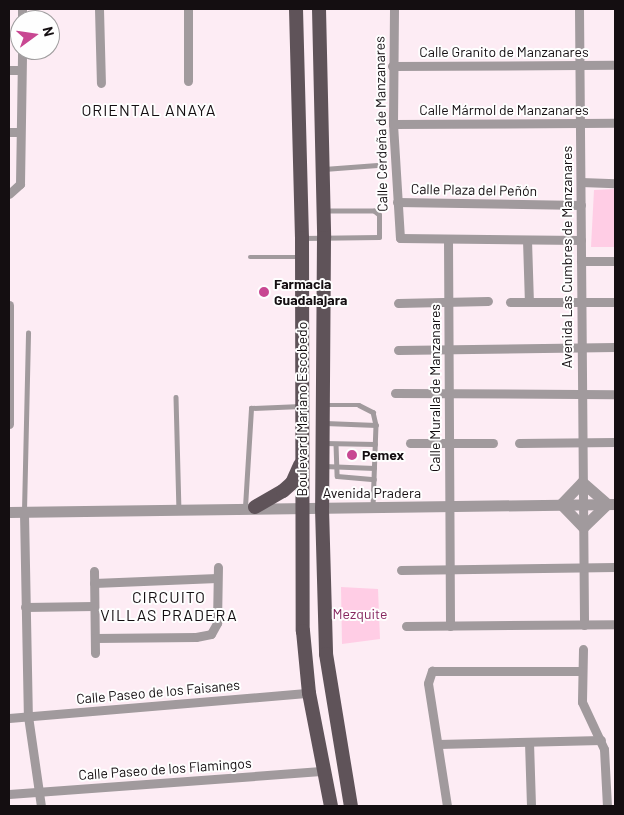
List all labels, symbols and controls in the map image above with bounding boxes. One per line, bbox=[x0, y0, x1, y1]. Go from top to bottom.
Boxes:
north arrow bbox=[10, 10, 60, 60]
text: N bbox=[40, 25, 58, 38]
street label: Calle Cerdeña de Manzanares bbox=[371, 36, 391, 212]
street label: Calle Granito de Manzanares bbox=[419, 44, 589, 60]
district label: ORIENTAL ANAYA bbox=[80, 100, 218, 120]
street label: Calle Mármol de Manzanares bbox=[419, 102, 589, 118]
street label: Avenida Las Cumbres de Manzanares bbox=[559, 146, 575, 368]
street label: Calle Plaza del Peñón bbox=[411, 180, 537, 200]
place label: Farmacia Guadalajara bbox=[274, 276, 347, 308]
marker: Farmacia Guadalajara bbox=[258, 286, 270, 298]
street label: Calle Muralla de Manzanares bbox=[427, 304, 443, 472]
street label: Boulevard Mariano Escobedo bbox=[294, 322, 310, 496]
place label: Pemex bbox=[362, 447, 404, 463]
marker: Pemex bbox=[346, 449, 358, 461]
street label: Avenida Pradera bbox=[323, 485, 421, 501]
district label: CIRCUITO VILLAS PRADERA bbox=[99, 587, 239, 625]
park label: Mezquite bbox=[333, 606, 387, 622]
street label: Calle Paseo de los Faisanes bbox=[75, 676, 241, 708]
street label: Calle Paseo de los Flamingos bbox=[78, 755, 252, 783]

